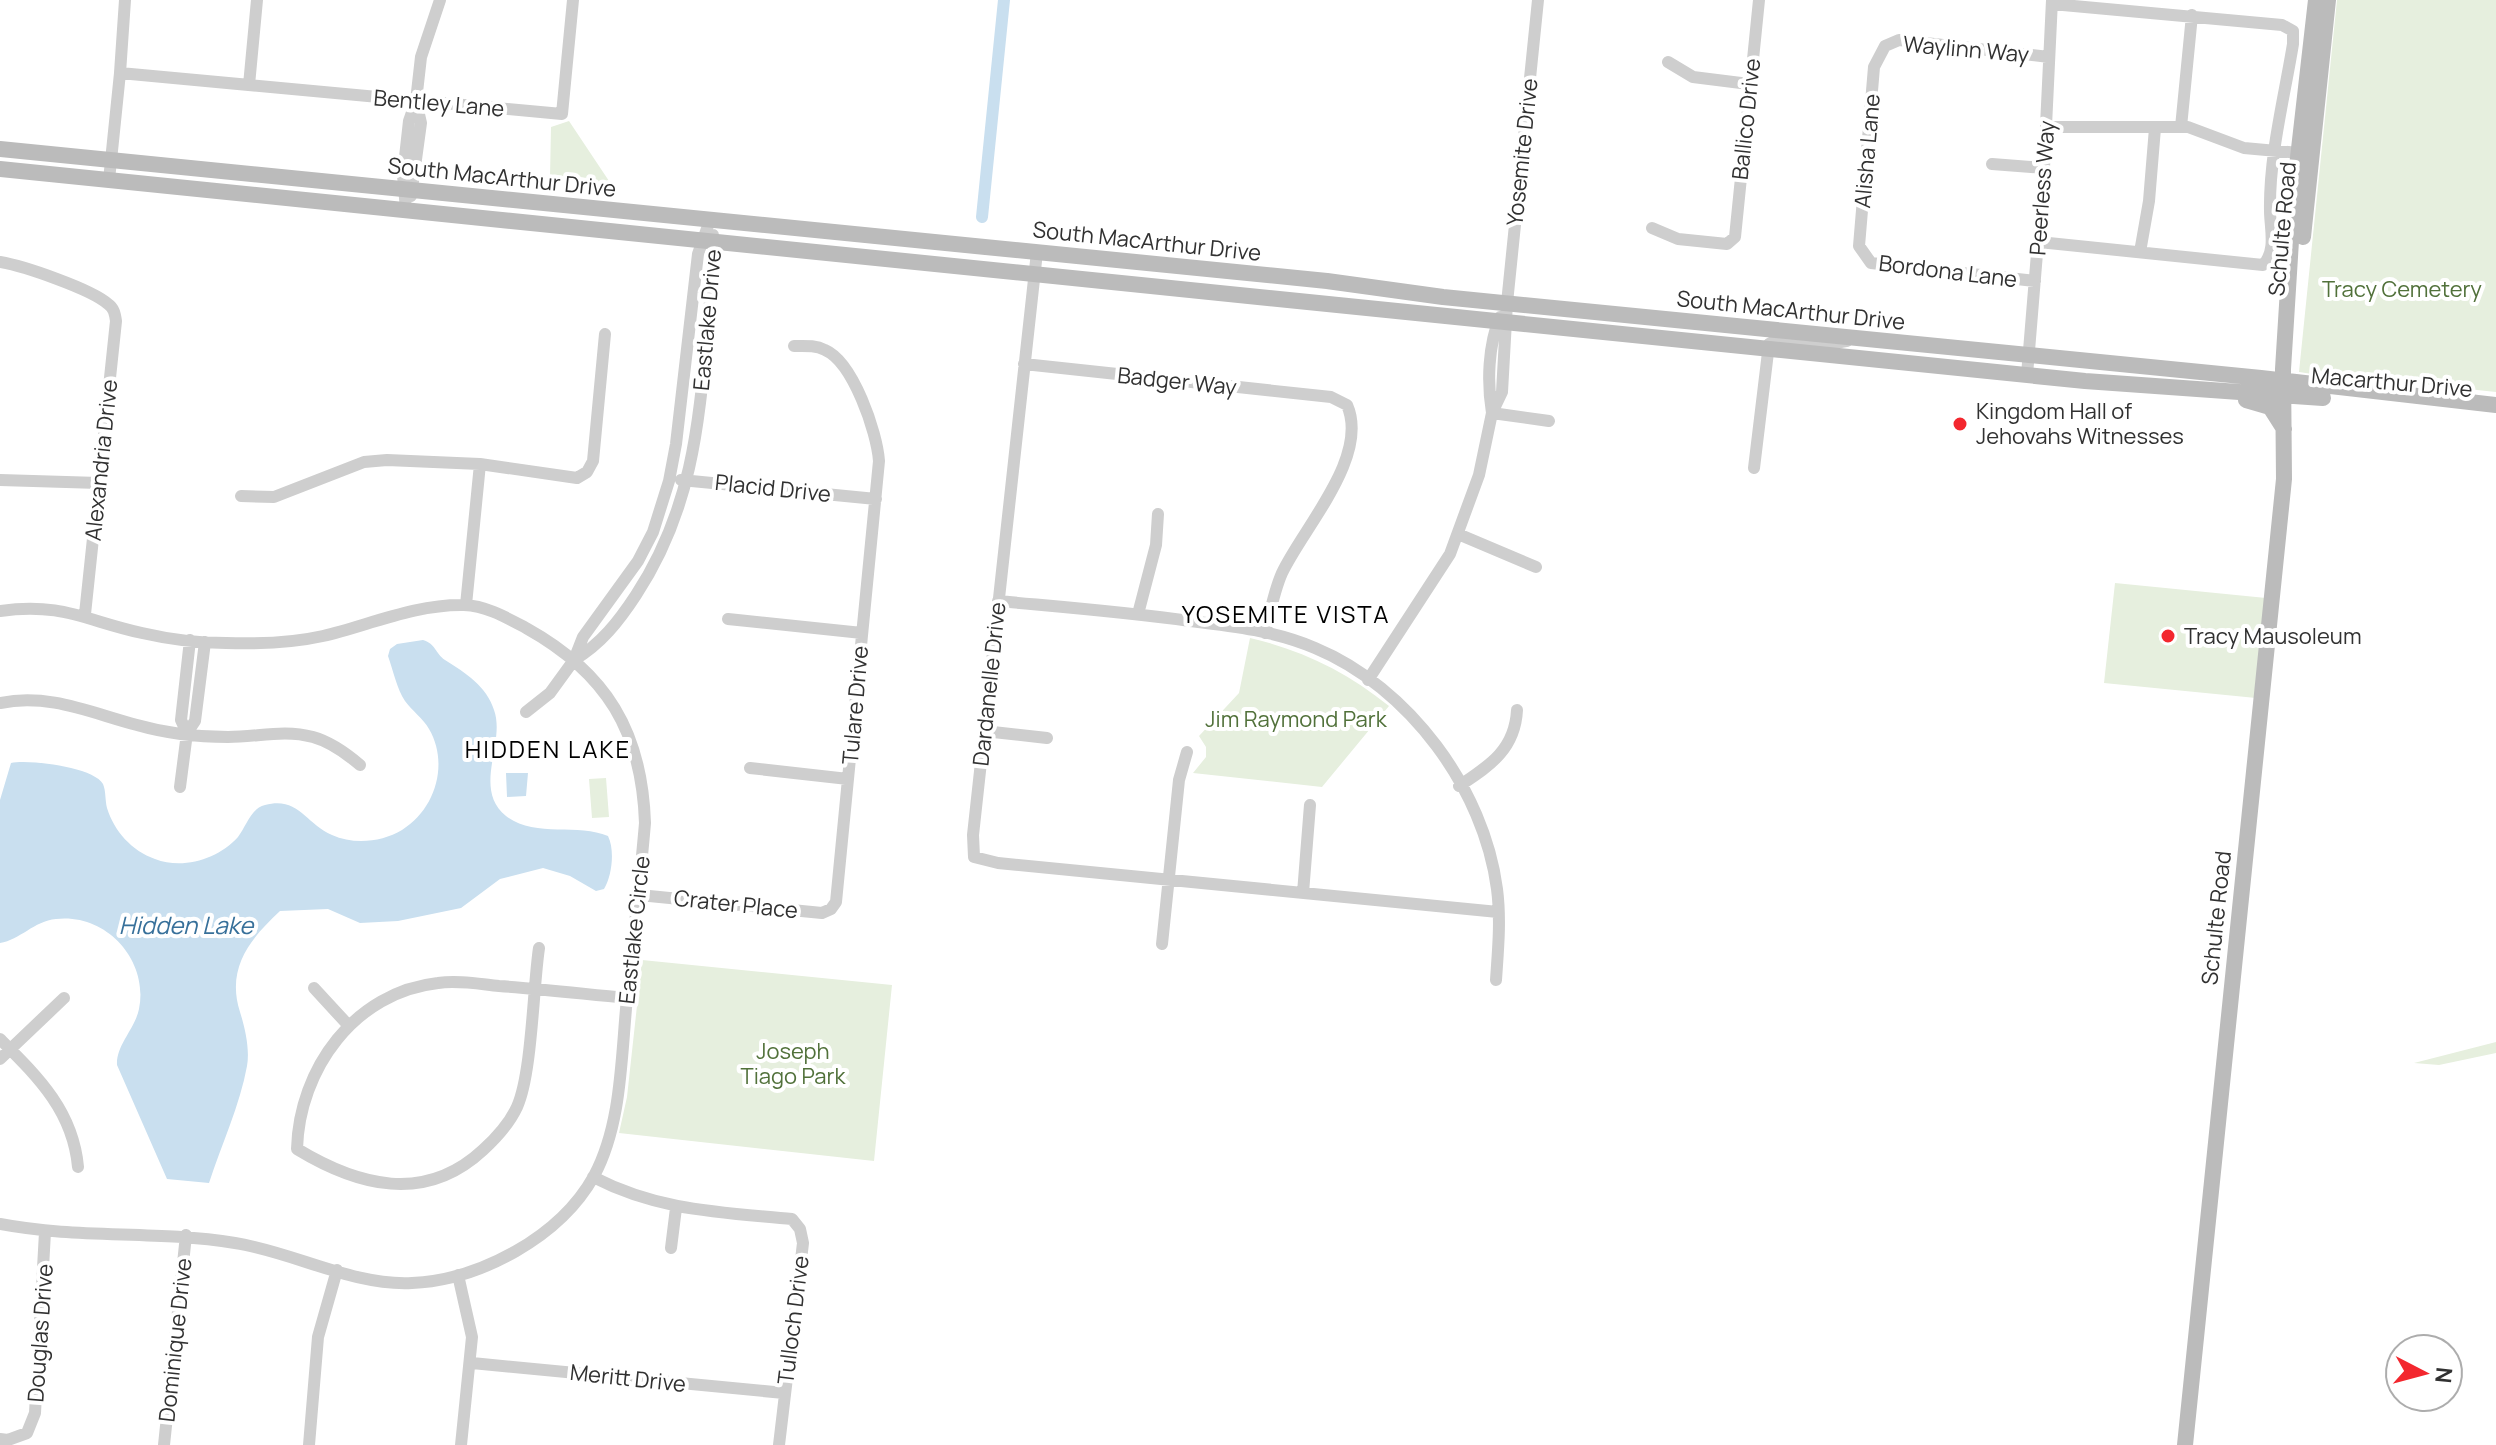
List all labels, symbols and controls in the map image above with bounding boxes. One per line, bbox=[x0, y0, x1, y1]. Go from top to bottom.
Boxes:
street label: Waylinn Way bbox=[1902, 29, 2031, 69]
street label: Ballico Drive bbox=[1725, 57, 1767, 181]
street label: Yosemite Drive bbox=[1499, 77, 1545, 227]
street label: Bentley Lane bbox=[372, 82, 506, 124]
street label: Alisha Lane bbox=[1847, 92, 1887, 209]
street label: Peerless Way bbox=[2022, 119, 2062, 256]
street label: South MacArthur Drive bbox=[386, 150, 618, 204]
street label: Schulte Road bbox=[2261, 161, 2303, 297]
street label: South MacArthur Drive bbox=[1031, 214, 1263, 268]
street label: Eastlake Drive bbox=[686, 248, 728, 392]
street label: Bordona Lane bbox=[1877, 248, 2019, 294]
park label: Tracy Cemetery bbox=[2322, 274, 2482, 304]
street label: South MacArthur Drive bbox=[1675, 283, 1907, 337]
street label: Badger Way bbox=[1116, 360, 1238, 402]
street label: Macarthur Drive bbox=[2310, 360, 2474, 404]
street label: Alexandria Drive bbox=[78, 378, 124, 542]
place label: Kingdom Hall of Jehovahs Witnesses bbox=[1976, 396, 2184, 451]
marker: Kingdom Hall of Jehovahs Witnesses bbox=[1951, 415, 1969, 433]
street label: Placid Drive bbox=[713, 467, 833, 509]
district label: YOSEMITE VISTA bbox=[1182, 597, 1390, 630]
street label: Dardanelle Drive bbox=[965, 600, 1013, 768]
place label: Tracy Mausoleum bbox=[2184, 621, 2362, 651]
marker: Tracy Mausoleum bbox=[2159, 627, 2177, 645]
street label: Tulare Drive bbox=[835, 644, 875, 766]
park label: Jim Raymond Park bbox=[1205, 704, 1388, 734]
district label: HIDDEN LAKE bbox=[465, 732, 631, 765]
street label: Schulte Road bbox=[2194, 849, 2238, 987]
street label: Eastlake Circle bbox=[611, 854, 657, 1006]
street label: Crater Place bbox=[673, 883, 800, 925]
water label: Hidden Lake bbox=[119, 908, 255, 941]
park label: Joseph Tiago Park bbox=[741, 1036, 846, 1091]
street label: Tulloch Drive bbox=[770, 1254, 816, 1386]
street label: Dominique Drive bbox=[151, 1256, 199, 1423]
street label: Douglas Drive bbox=[20, 1263, 60, 1403]
north arrow bbox=[2384, 1333, 2464, 1413]
street label: Meritt Drive bbox=[568, 1357, 688, 1399]
text: N bbox=[2428, 1366, 2460, 1385]

